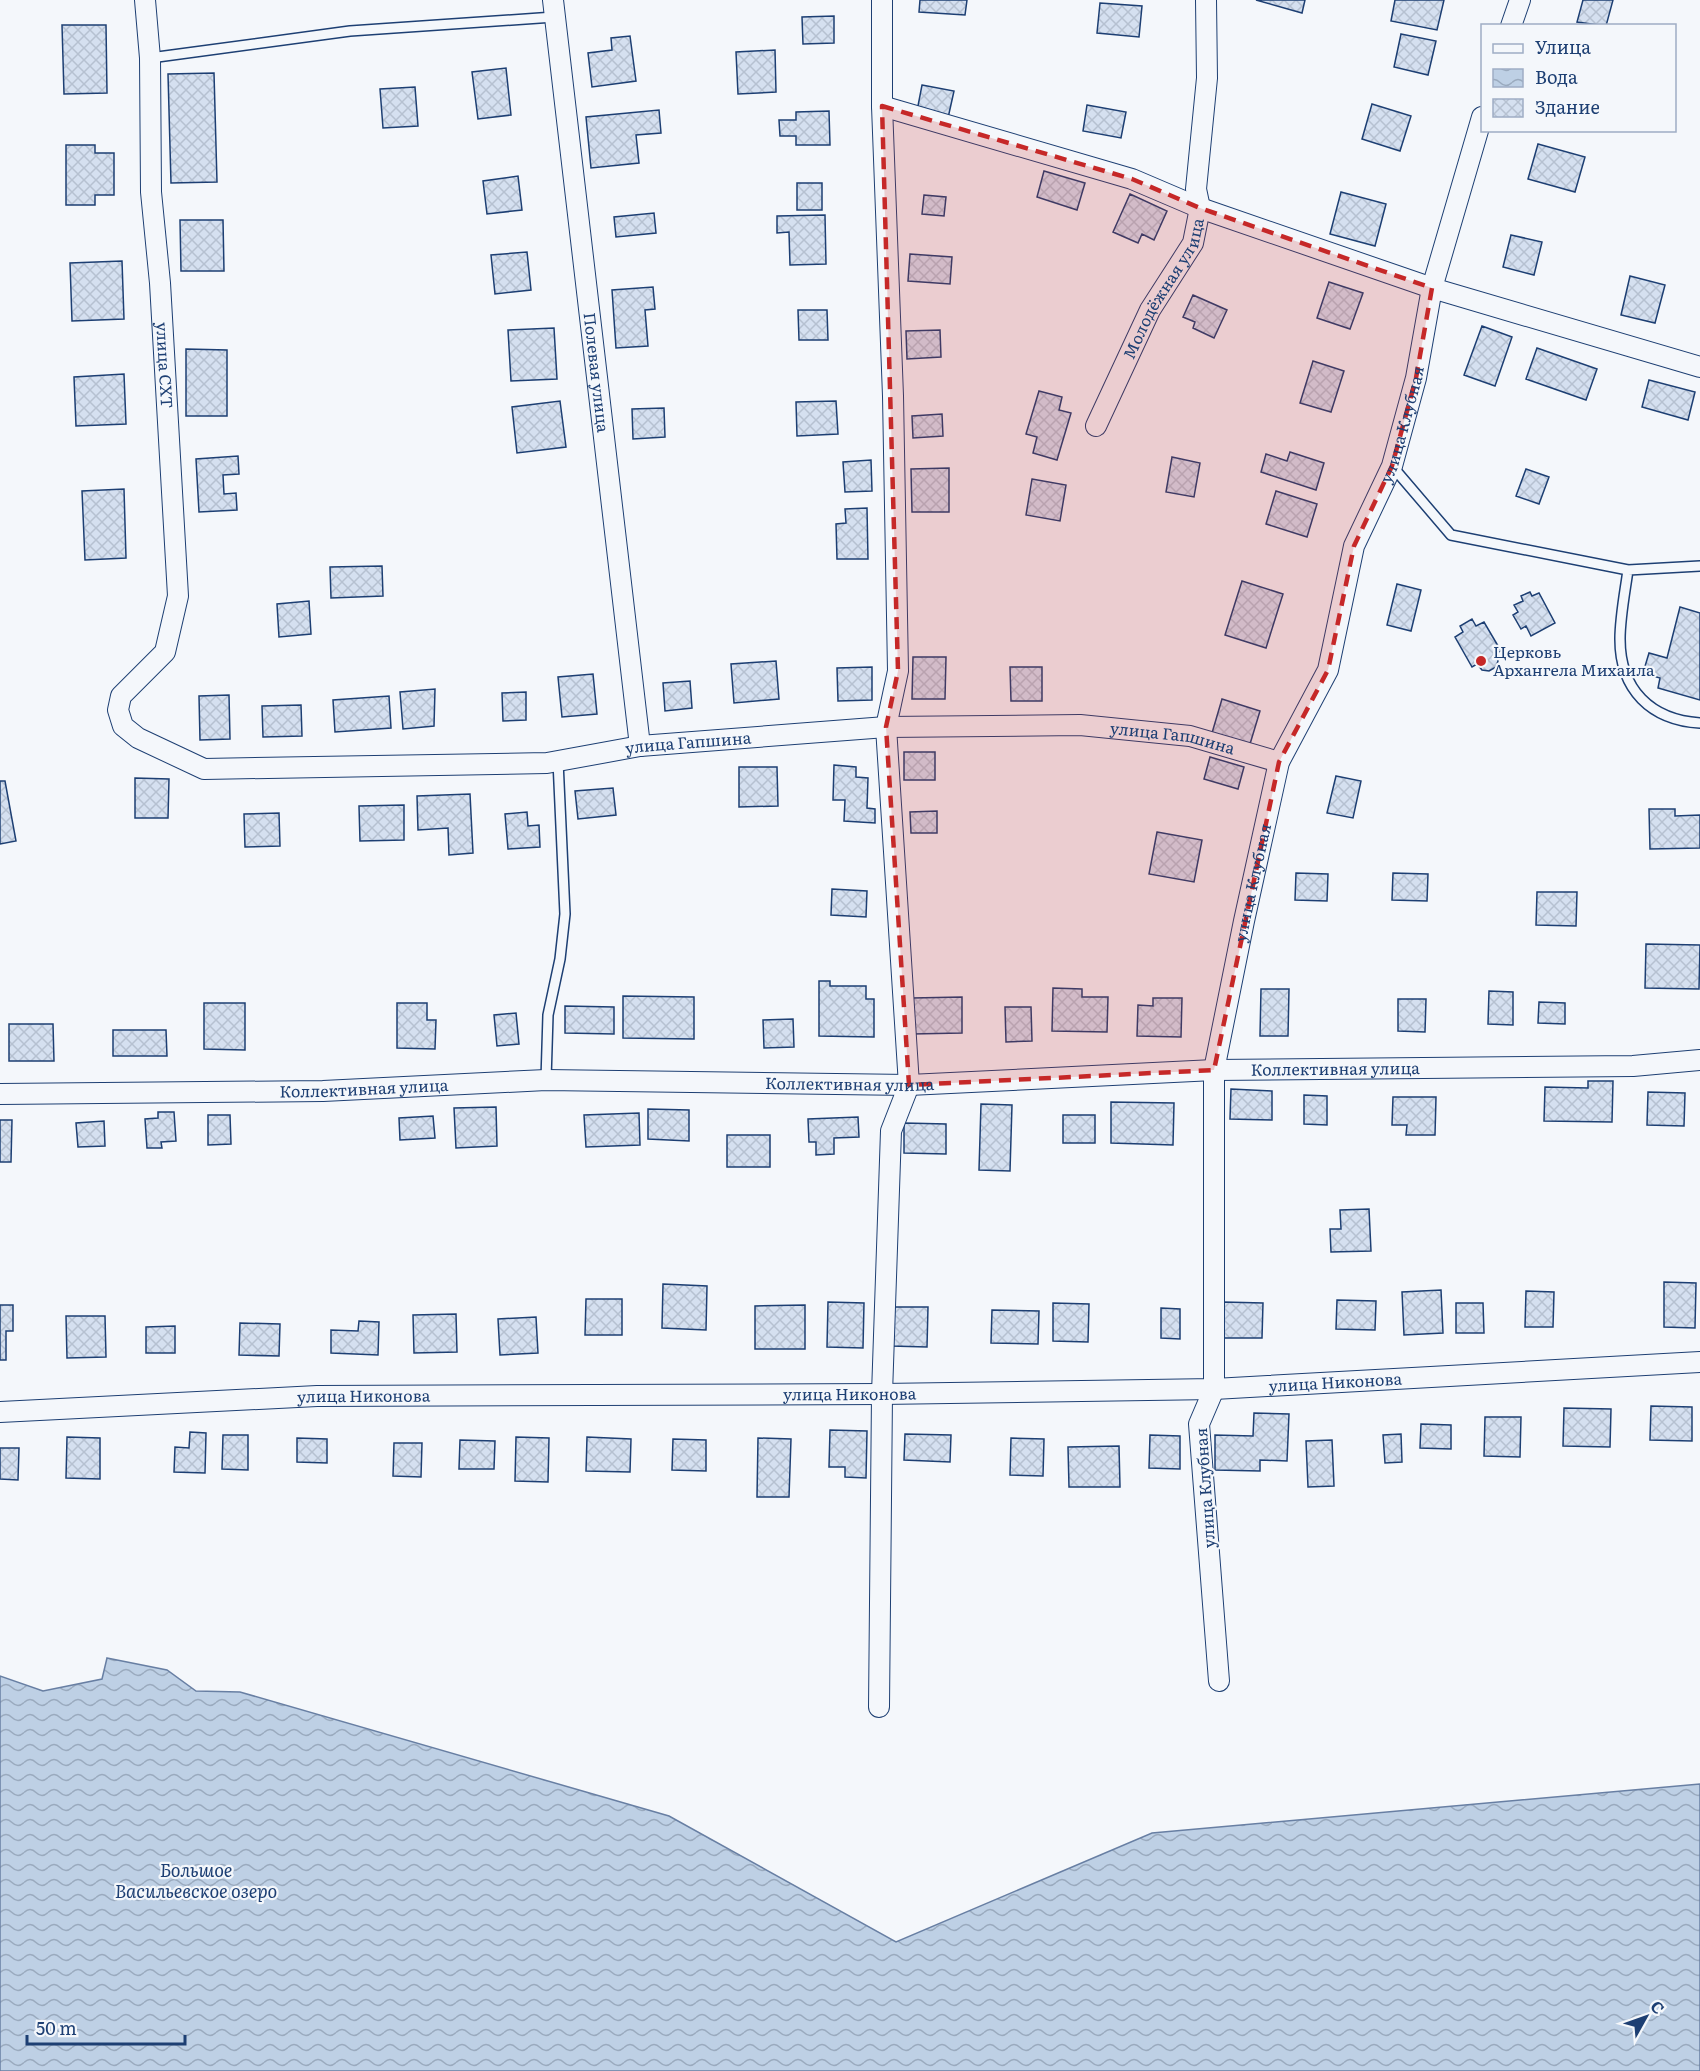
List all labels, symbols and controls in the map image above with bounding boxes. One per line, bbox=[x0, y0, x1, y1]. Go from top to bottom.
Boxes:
legend bbox=[1481, 24, 1676, 132]
text: Улица bbox=[1535, 33, 1591, 60]
text: Вода bbox=[1535, 63, 1578, 90]
text: Здание bbox=[1535, 93, 1600, 120]
street label: Молодёжная улица bbox=[1116, 215, 1209, 362]
street label: Полевая улица bbox=[579, 311, 616, 434]
street label: улица СХТ bbox=[151, 321, 180, 409]
street label: улица Клубная bbox=[1373, 364, 1429, 487]
place label: Церковь Архангела Михаила bbox=[1493, 639, 1655, 681]
marker: Церковь Архангела Михаила bbox=[1474, 654, 1488, 668]
street label: улица Гапшина bbox=[1109, 715, 1238, 760]
street label: улица Гапшина bbox=[623, 724, 752, 760]
street label: улица Клубная bbox=[1227, 821, 1276, 944]
street label: Коллективная улица bbox=[1251, 1055, 1420, 1081]
street label: Коллективная улица bbox=[765, 1070, 935, 1096]
street label: Коллективная улица bbox=[279, 1072, 449, 1102]
street label: улица Никонова bbox=[1268, 1366, 1403, 1397]
street label: улица Никонова bbox=[783, 1380, 917, 1405]
street label: улица Никонова bbox=[296, 1383, 431, 1408]
street label: улица Клубная bbox=[1188, 1427, 1220, 1549]
water label: Большое Васильевское озеро bbox=[115, 1856, 277, 1904]
north arrow bbox=[1616, 1987, 1676, 2047]
text: С bbox=[1645, 1995, 1671, 2019]
scale bar bbox=[27, 2008, 184, 2046]
text: 50 m bbox=[36, 2014, 77, 2041]

